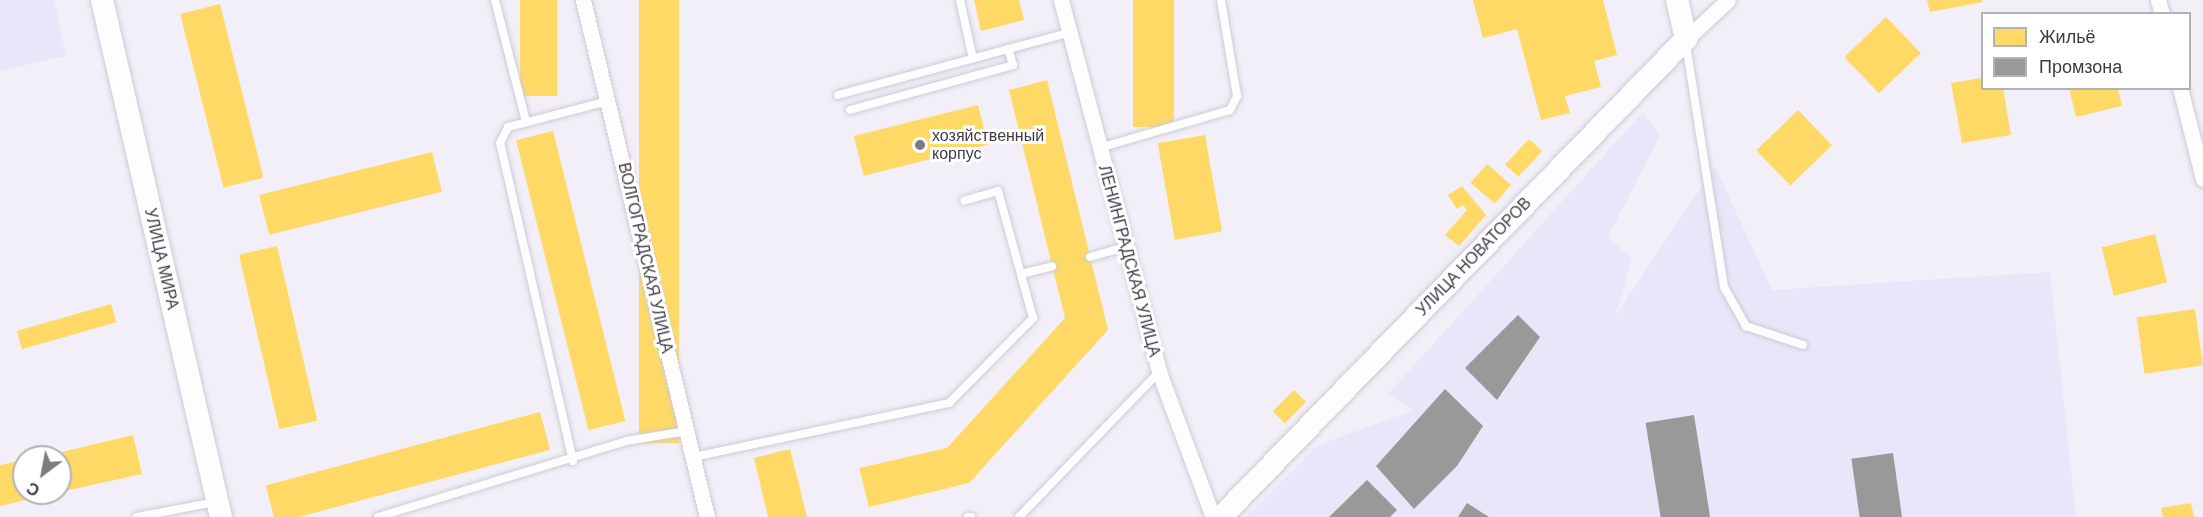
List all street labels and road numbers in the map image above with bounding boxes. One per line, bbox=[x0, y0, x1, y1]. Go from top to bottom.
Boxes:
street label: ВОЛГОГРАДСКАЯ УЛИЦА bbox=[614, 161, 676, 355]
street label: ЛЕНИНГРАДСКАЯ УЛИЦА bbox=[1094, 163, 1164, 359]
street label: УЛИЦА НОВАТОРОВ bbox=[1413, 194, 1535, 320]
street label: УЛИЦА МИРА bbox=[140, 206, 182, 312]

